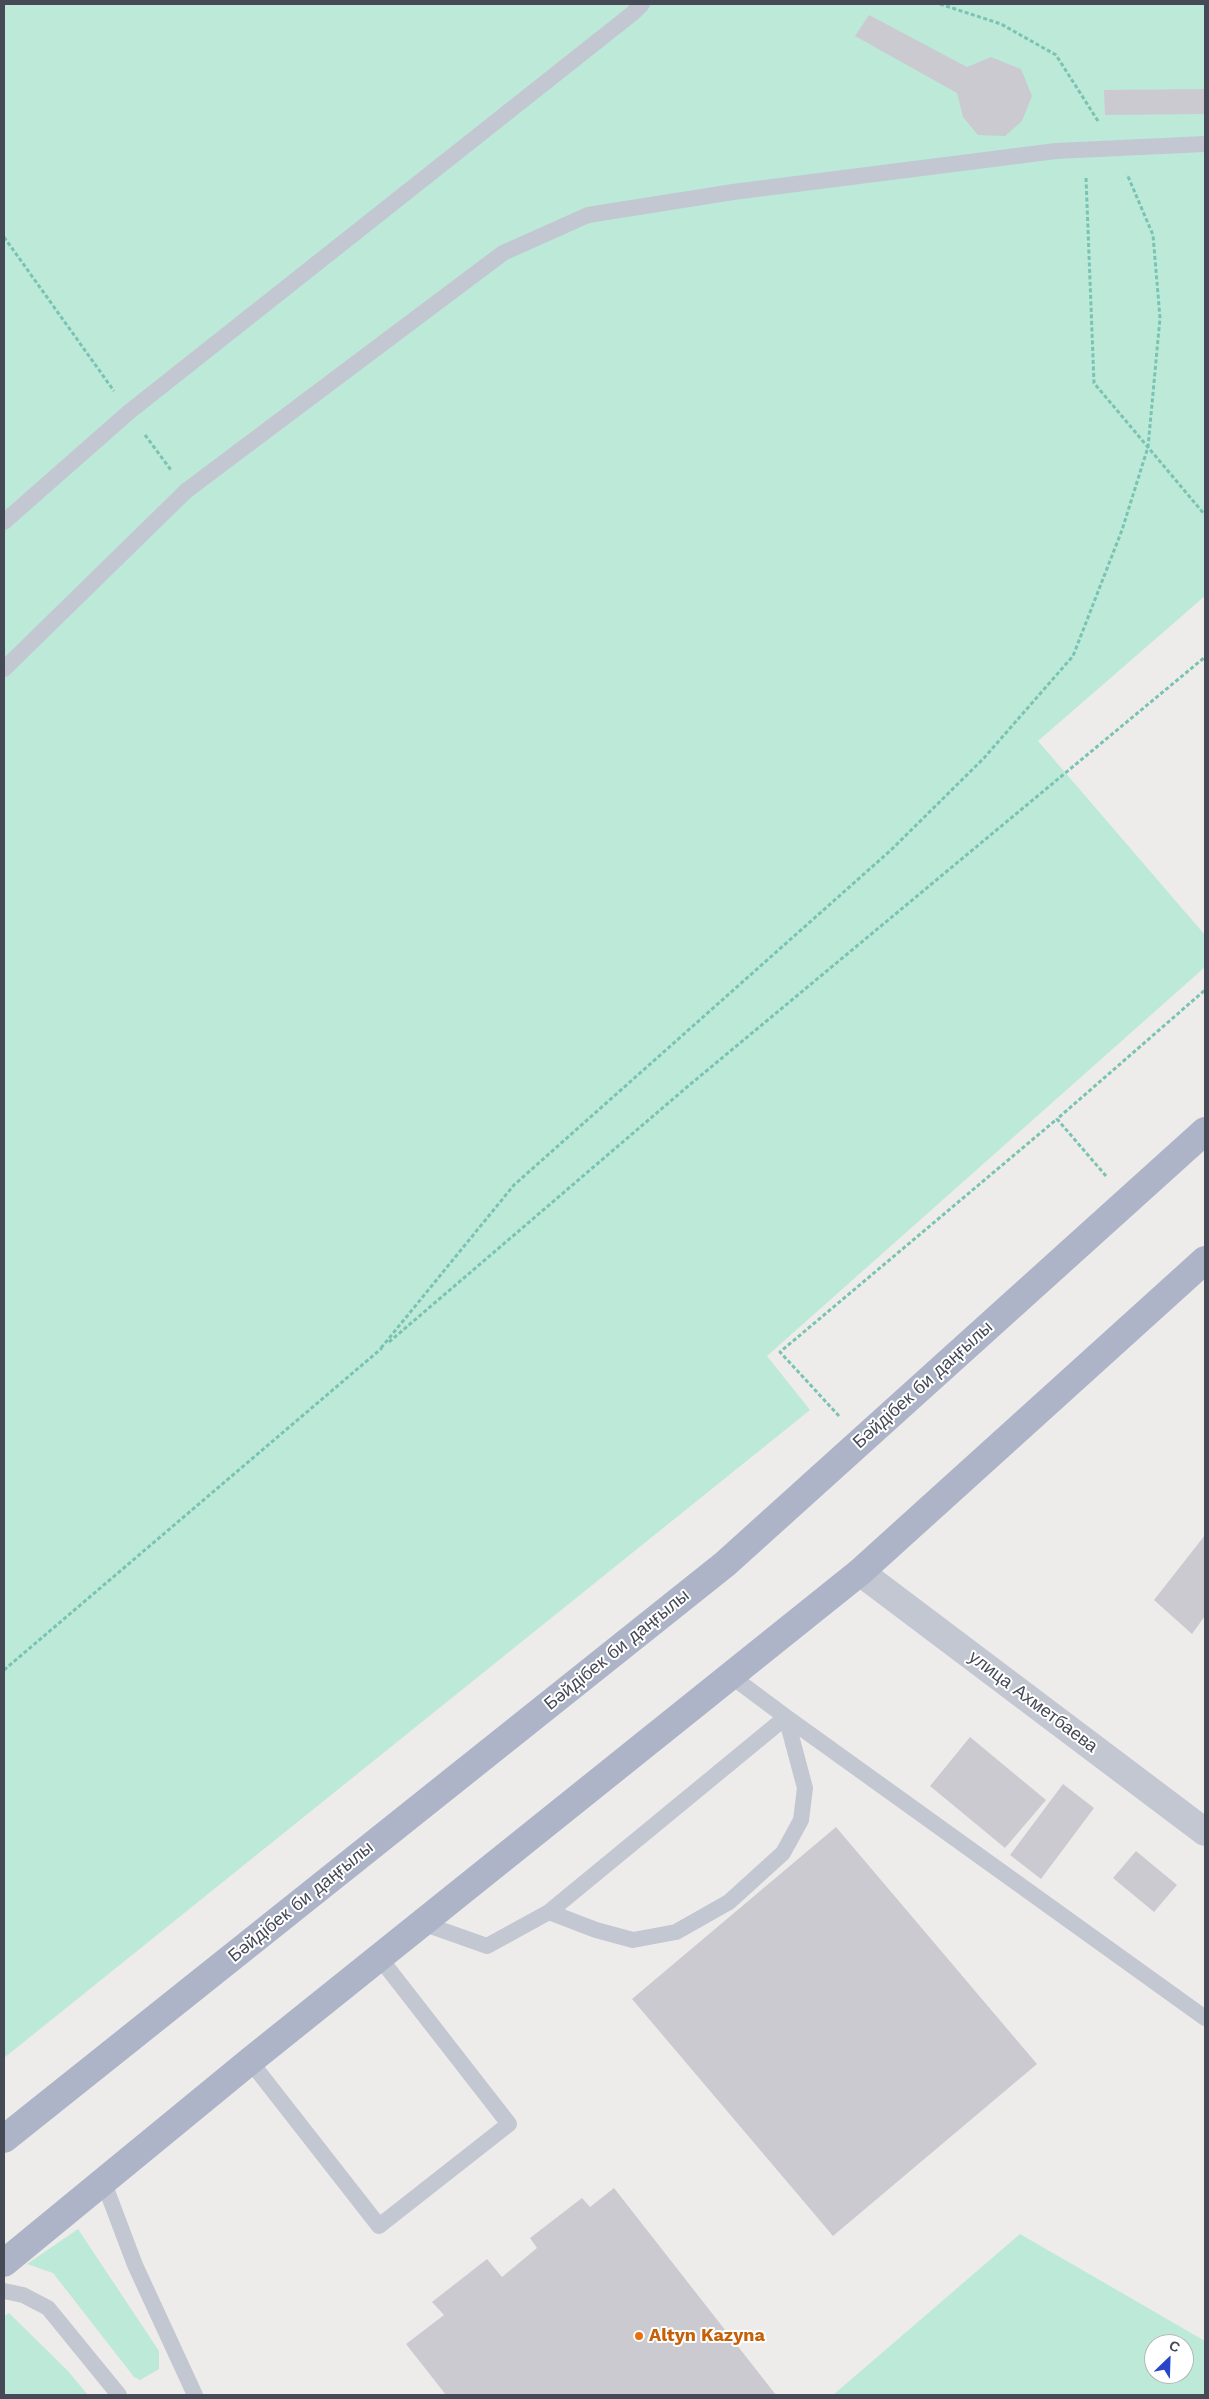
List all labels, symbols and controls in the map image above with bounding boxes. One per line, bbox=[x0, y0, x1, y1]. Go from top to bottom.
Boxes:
street label: Бәйдібек би даңғылы bbox=[849, 1317, 997, 1453]
street label: Бәйдібек би даңғылы bbox=[540, 1585, 694, 1715]
street label: улица Ахметбаева bbox=[964, 1646, 1102, 1758]
street label: Бәйдібек би даңғылы bbox=[224, 1837, 378, 1967]
place label: Altyn Kazyna bbox=[649, 2325, 765, 2347]
marker: Altyn Kazyna bbox=[633, 2330, 645, 2342]
north arrow bbox=[1144, 2334, 1194, 2384]
text: С bbox=[1167, 2337, 1183, 2356]

